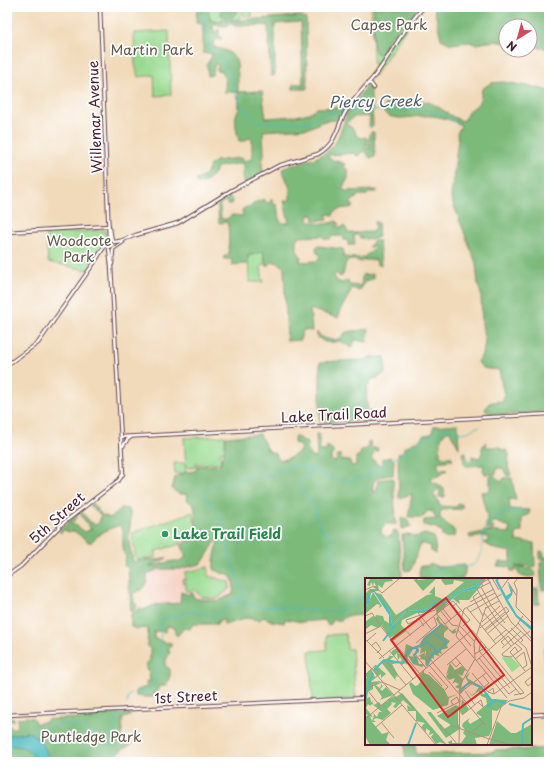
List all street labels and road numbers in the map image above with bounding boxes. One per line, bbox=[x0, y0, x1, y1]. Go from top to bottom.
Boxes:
street label: Willemar Avenue bbox=[82, 60, 107, 174]
street label: Lake Trail Road bbox=[280, 401, 388, 428]
street label: 5th Street bbox=[24, 487, 90, 548]
street label: 1st Street bbox=[154, 684, 218, 709]

